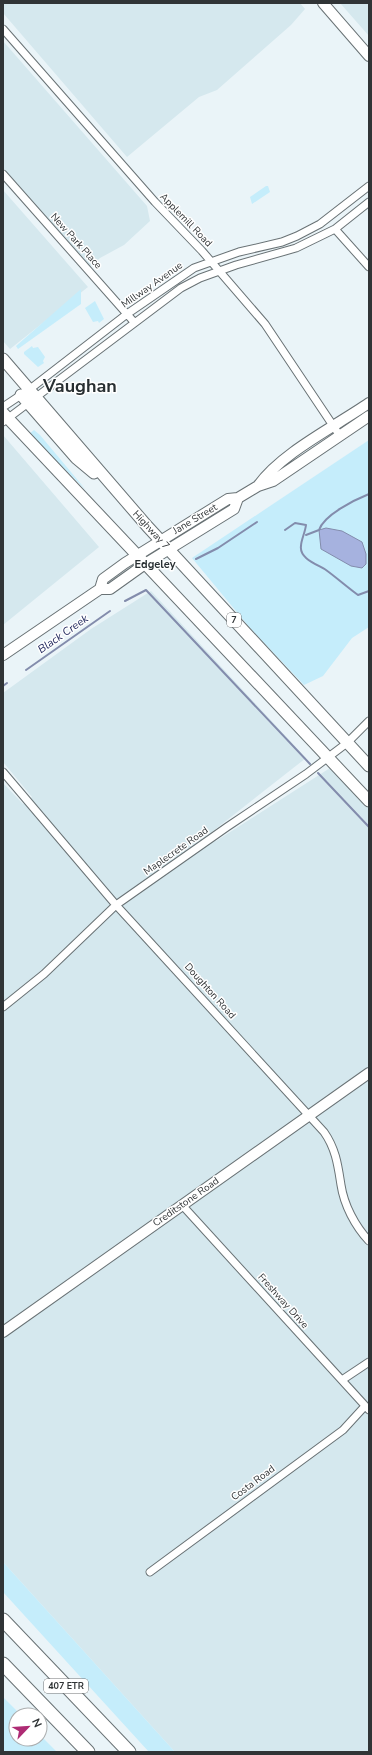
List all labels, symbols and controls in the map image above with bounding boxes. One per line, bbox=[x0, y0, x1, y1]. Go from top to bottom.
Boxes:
street label: Applemill Road bbox=[157, 190, 215, 250]
street label: New Park Place bbox=[47, 210, 105, 272]
street label: Millway Avenue bbox=[119, 259, 185, 311]
district label: Vaughan bbox=[42, 374, 117, 398]
street label: Jane Street bbox=[169, 500, 220, 538]
street label: Highway 7 bbox=[129, 507, 173, 553]
district label: Edgeley bbox=[135, 557, 176, 572]
water label: Black Creek bbox=[35, 611, 92, 657]
road number: 7 bbox=[227, 613, 241, 627]
street label: Maplecrete Road bbox=[141, 823, 211, 879]
street label: Doughton Road bbox=[181, 960, 239, 1022]
street label: Creditstone Road bbox=[150, 1174, 222, 1230]
street label: Freshway Drive bbox=[254, 1270, 312, 1332]
street label: Costa Road bbox=[228, 1462, 278, 1504]
road number: 407 ETR bbox=[44, 1679, 88, 1693]
north arrow bbox=[8, 1707, 48, 1747]
text: N bbox=[28, 1716, 45, 1730]

